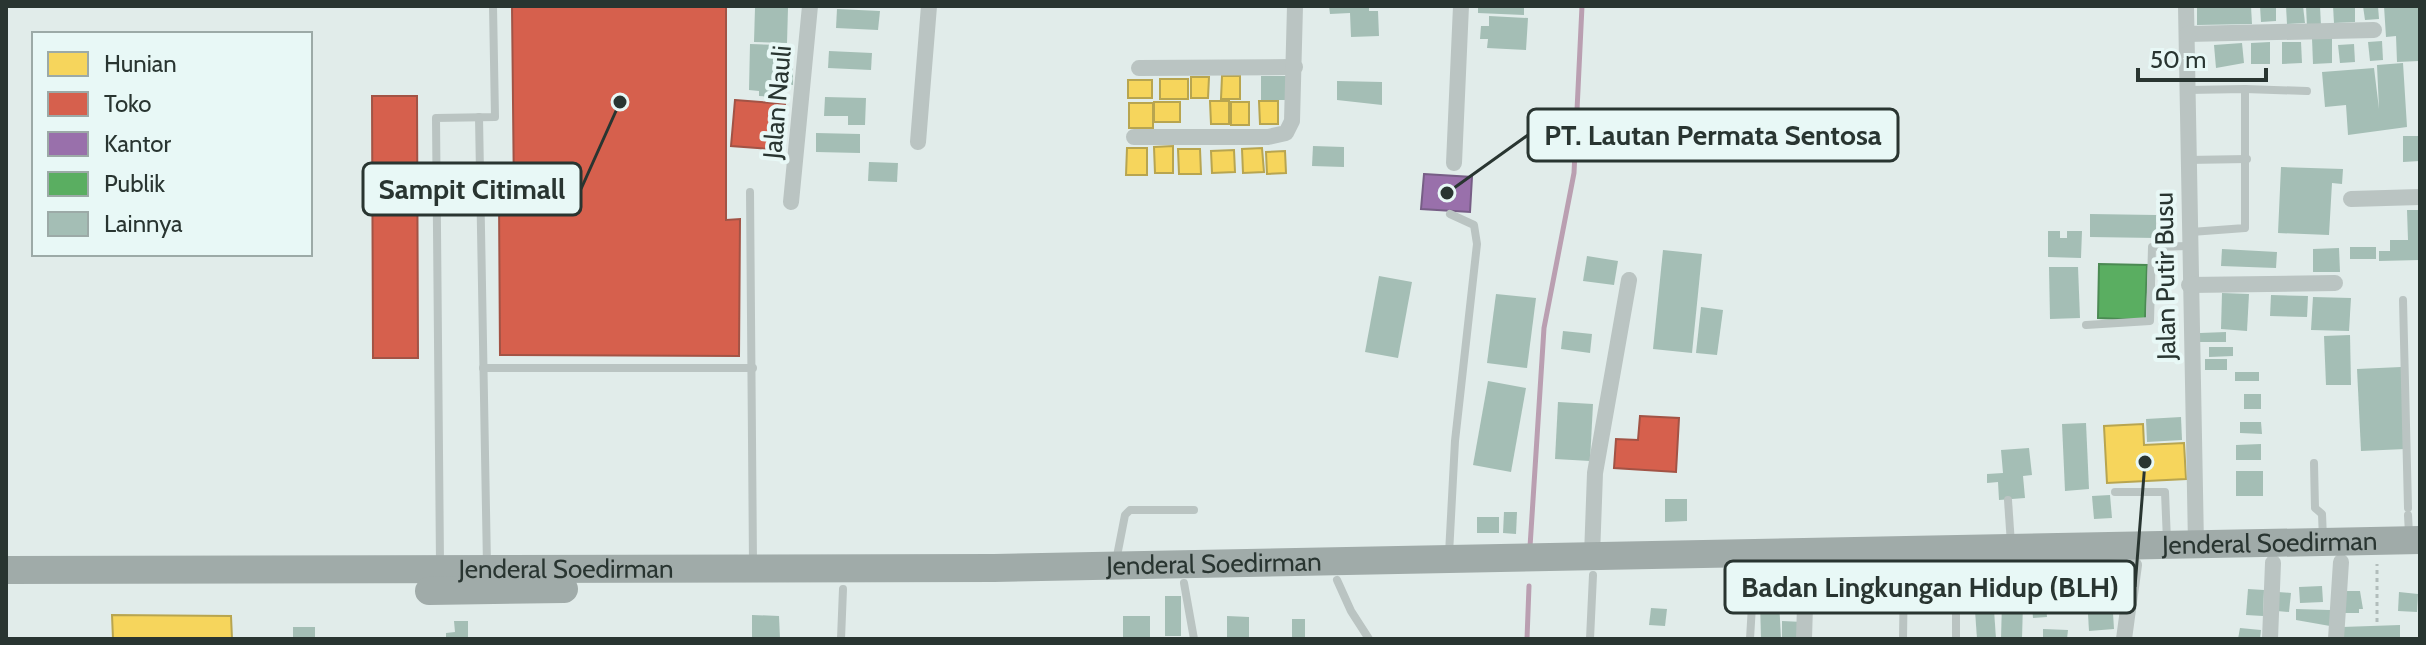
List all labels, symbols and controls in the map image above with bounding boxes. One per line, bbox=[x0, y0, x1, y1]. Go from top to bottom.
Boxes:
legend bbox=[32, 32, 312, 256]
scale bar bbox=[2138, 32, 2266, 82]
street label: Jalan Nauli bbox=[756, 44, 798, 161]
text: 50 m bbox=[2150, 45, 2206, 74]
text: Hunian bbox=[104, 49, 177, 78]
text: Toko bbox=[104, 89, 152, 118]
callout: PT. Lautan Permata Sentosa bbox=[1528, 109, 1898, 161]
text: PT. Lautan Permata Sentosa bbox=[1544, 118, 1882, 152]
text: Kantor bbox=[104, 129, 172, 158]
callout: Sampit Citimall bbox=[363, 163, 581, 215]
text: Publik bbox=[104, 169, 165, 198]
text: Sampit Citimall bbox=[379, 172, 565, 206]
street label: Jalan Putir Busu bbox=[2148, 192, 2182, 361]
text: Lainnya bbox=[104, 209, 183, 238]
street label: Jenderal Soedirman bbox=[2161, 525, 2378, 561]
street label: Jenderal Soedirman bbox=[1105, 546, 1322, 582]
street label: Jenderal Soedirman bbox=[457, 553, 674, 585]
callout: Badan Lingkungan Hidup (BLH) bbox=[1725, 561, 2135, 613]
text: Badan Lingkungan Hidup (BLH) bbox=[1741, 570, 2119, 604]

